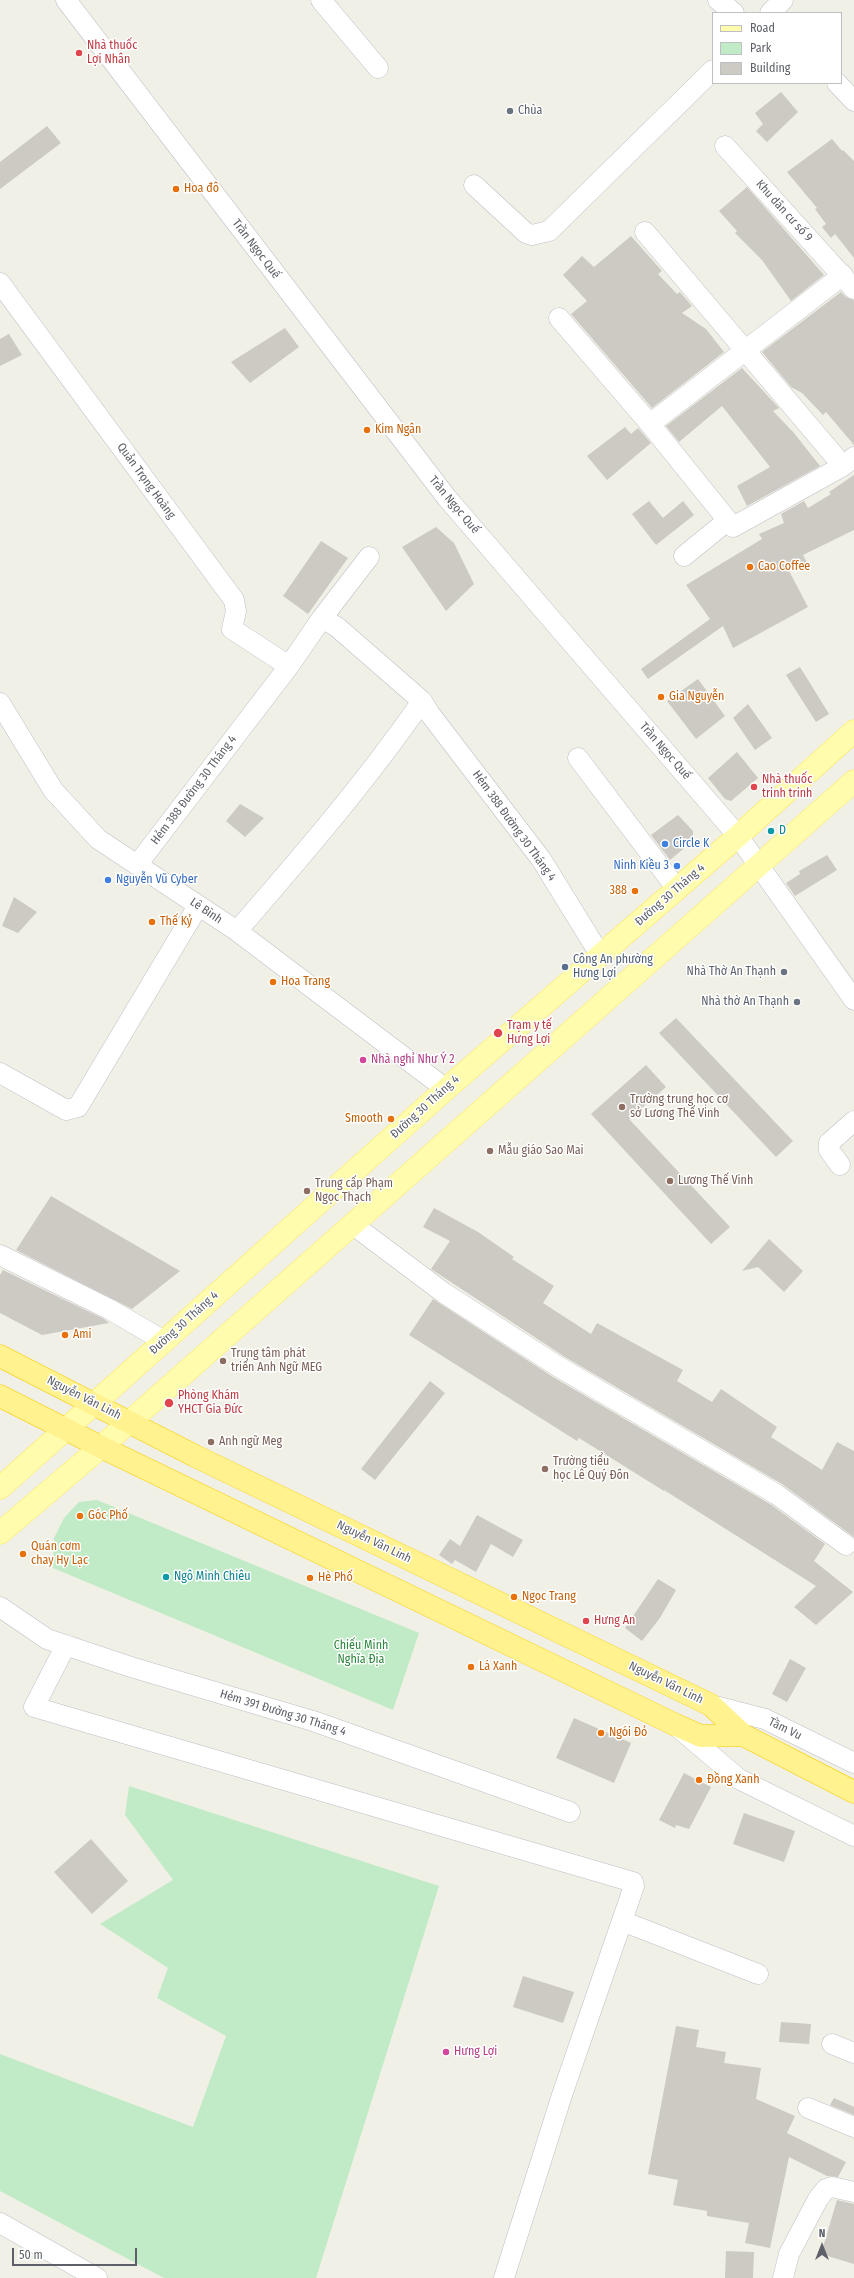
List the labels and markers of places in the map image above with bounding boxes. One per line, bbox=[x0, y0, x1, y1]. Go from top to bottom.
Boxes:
place label: Nhà thuốc Lợi Nhân bbox=[87, 39, 137, 67]
marker: Nhà thuốc Lợi Nhân bbox=[74, 48, 84, 58]
place label: Chùa bbox=[518, 104, 542, 118]
marker: Chùa bbox=[505, 106, 515, 116]
place label: Hoa đô bbox=[184, 182, 219, 196]
marker: Hoa đô bbox=[171, 184, 181, 194]
place label: Kim Ngân bbox=[375, 423, 421, 437]
marker: Kim Ngân bbox=[362, 425, 372, 435]
place label: Cao Coffee bbox=[758, 560, 810, 574]
marker: Cao Coffee bbox=[745, 562, 755, 572]
place label: Gia Nguyễn bbox=[669, 690, 724, 704]
marker: Gia Nguyễn bbox=[656, 692, 666, 702]
place label: Nhà thuốc trinh trinh bbox=[762, 773, 812, 801]
marker: Nhà thuốc trinh trinh bbox=[749, 782, 759, 792]
place label: D bbox=[779, 824, 786, 838]
marker: D bbox=[766, 826, 776, 836]
place label: Circle K bbox=[673, 837, 709, 851]
marker: Circle K bbox=[660, 839, 670, 849]
place label: Ninh Kiều 3 bbox=[613, 859, 669, 873]
marker: Ninh Kiều 3 bbox=[672, 861, 682, 871]
place label: Nguyễn Vũ Cyber bbox=[116, 873, 198, 887]
marker: Nguyễn Vũ Cyber bbox=[103, 875, 113, 885]
place label: 388 bbox=[610, 884, 627, 898]
marker: 388 bbox=[630, 886, 640, 896]
place label: Thế Kỷ bbox=[160, 915, 192, 929]
marker: Thế Kỷ bbox=[147, 917, 157, 927]
place label: Công An phường Hưng Lợi bbox=[573, 953, 653, 981]
marker: Công An phường Hưng Lợi bbox=[560, 962, 570, 972]
place label: Nhà Thờ An Thạnh bbox=[687, 965, 776, 979]
marker: Nhà Thờ An Thạnh bbox=[779, 967, 789, 977]
place label: Hoa Trang bbox=[281, 975, 330, 989]
marker: Hoa Trang bbox=[268, 977, 278, 987]
place label: Nhà thờ An Thạnh bbox=[701, 995, 789, 1009]
marker: Nhà thờ An Thạnh bbox=[792, 997, 802, 1007]
place label: Trạm y tế Hưng Lợi bbox=[507, 1019, 552, 1047]
marker: Trạm y tế Hưng Lợi bbox=[492, 1027, 504, 1039]
place label: Nhà nghỉ Như Ý 2 bbox=[371, 1053, 455, 1067]
marker: Nhà nghỉ Như Ý 2 bbox=[358, 1055, 368, 1065]
place label: Trường trung học cơ sở Lương Thế Vinh bbox=[630, 1093, 728, 1121]
marker: Trường trung học cơ sở Lương Thế Vinh bbox=[617, 1102, 627, 1112]
place label: Smooth bbox=[345, 1112, 383, 1126]
marker: Smooth bbox=[386, 1114, 396, 1124]
place label: Mẫu giáo Sao Mai bbox=[498, 1144, 584, 1158]
marker: Mẫu giáo Sao Mai bbox=[485, 1146, 495, 1156]
place label: Lương Thế Vinh bbox=[678, 1174, 753, 1188]
marker: Lương Thế Vinh bbox=[665, 1176, 675, 1186]
place label: Trung cấp Phạm Ngọc Thạch bbox=[315, 1177, 393, 1205]
marker: Trung cấp Phạm Ngọc Thạch bbox=[302, 1186, 312, 1196]
place label: Ami bbox=[73, 1328, 92, 1342]
marker: Ami bbox=[60, 1330, 70, 1340]
place label: Trung tâm phát triển Anh Ngữ MEG bbox=[231, 1347, 322, 1375]
marker: Trung tâm phát triển Anh Ngữ MEG bbox=[218, 1356, 228, 1366]
place label: Phòng Khám YHCT Gia Đức bbox=[178, 1389, 243, 1417]
marker: Phòng Khám YHCT Gia Đức bbox=[163, 1397, 175, 1409]
place label: Anh ngữ Meg bbox=[219, 1435, 282, 1449]
marker: Anh ngữ Meg bbox=[206, 1437, 216, 1447]
place label: Trường tiểu học Lê Quý Đôn bbox=[553, 1455, 629, 1483]
marker: Trường tiểu học Lê Quý Đôn bbox=[540, 1464, 550, 1474]
place label: Góc Phố bbox=[88, 1509, 128, 1523]
marker: Góc Phố bbox=[75, 1511, 85, 1521]
place label: Quán cơm chay Hy Lạc bbox=[31, 1540, 88, 1568]
marker: Quán cơm chay Hy Lạc bbox=[18, 1549, 28, 1559]
place label: Ngô Minh Chiêu bbox=[174, 1570, 250, 1584]
place label: Hè Phố bbox=[318, 1571, 353, 1585]
marker: Ngô Minh Chiêu bbox=[161, 1572, 171, 1582]
marker: Hè Phố bbox=[305, 1573, 315, 1583]
place label: Ngọc Trang bbox=[522, 1590, 576, 1604]
marker: Ngọc Trang bbox=[509, 1592, 519, 1602]
place label: Hưng An bbox=[594, 1614, 635, 1628]
marker: Hưng An bbox=[581, 1616, 591, 1626]
place label: Lá Xanh bbox=[479, 1660, 517, 1674]
marker: Lá Xanh bbox=[466, 1662, 476, 1672]
place label: Ngói Đỏ bbox=[609, 1726, 647, 1740]
marker: Ngói Đỏ bbox=[596, 1728, 606, 1738]
place label: Đồng Xanh bbox=[707, 1773, 760, 1787]
marker: Đồng Xanh bbox=[694, 1775, 704, 1785]
place label: Hưng Lợi bbox=[454, 2045, 497, 2059]
marker: Hưng Lợi bbox=[441, 2047, 451, 2057]

